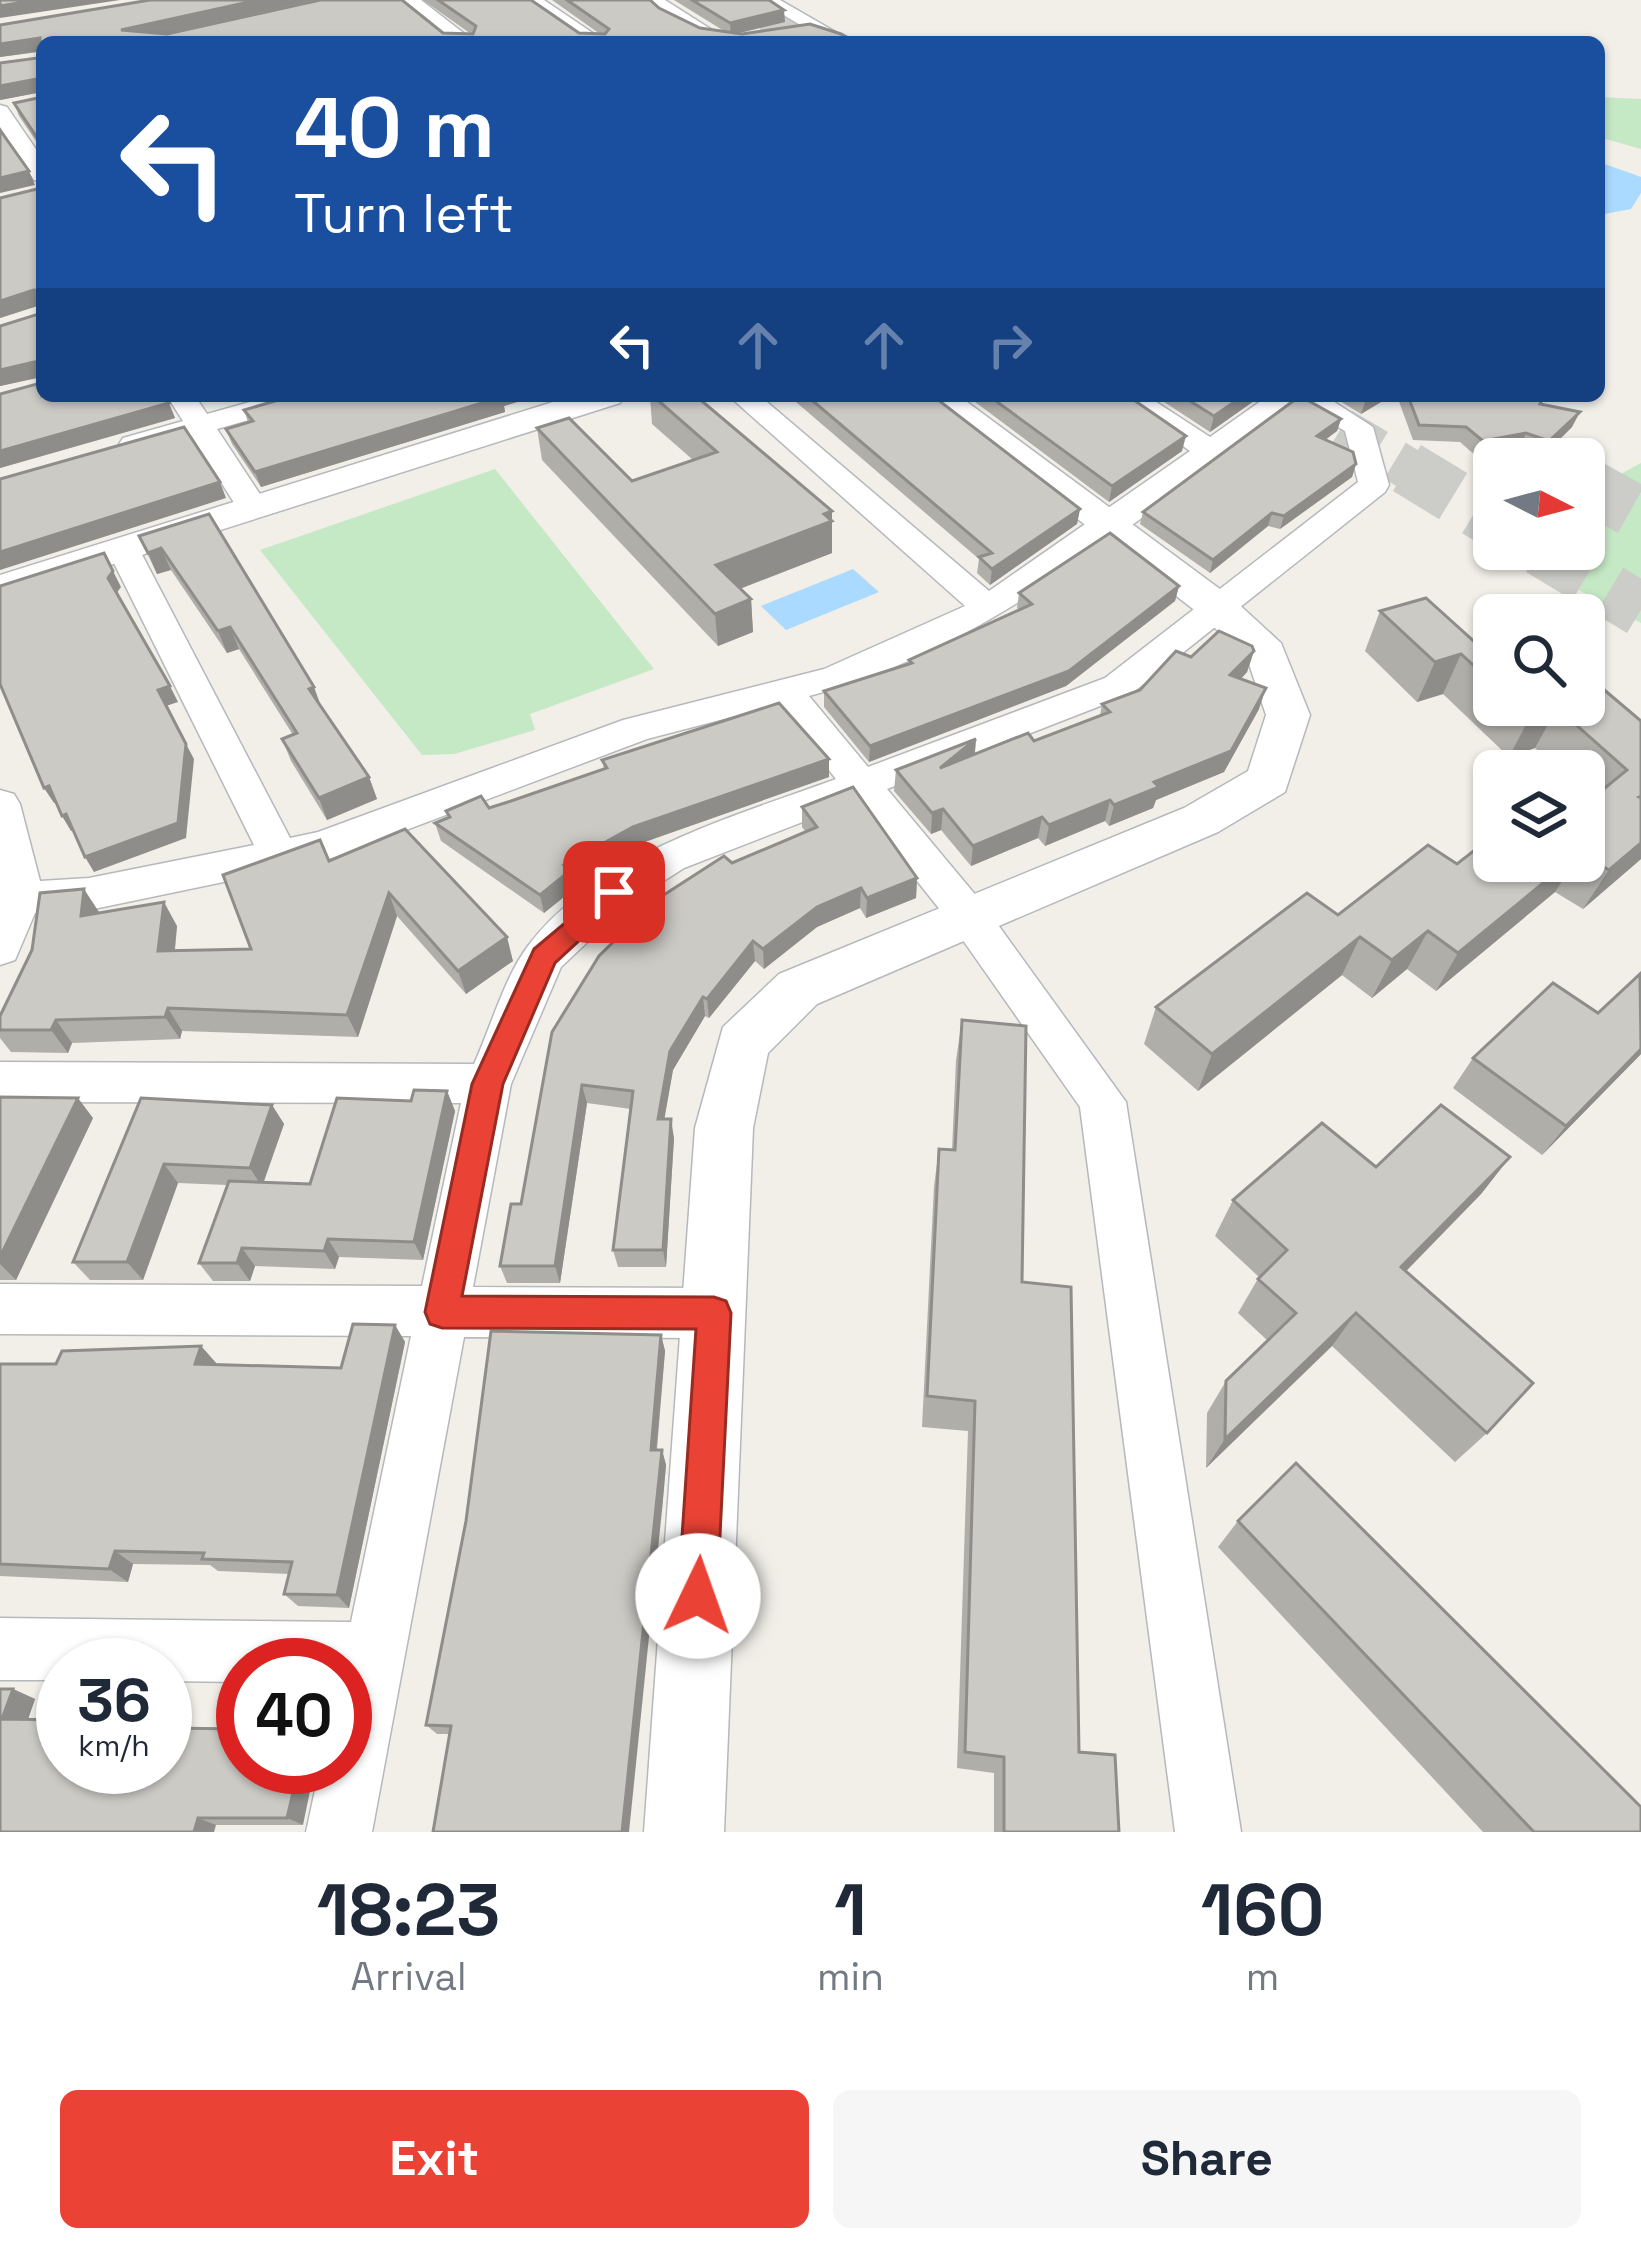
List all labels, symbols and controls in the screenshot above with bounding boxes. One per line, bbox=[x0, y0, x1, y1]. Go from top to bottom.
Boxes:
text: 40 m bbox=[294, 74, 495, 182]
icon: left bbox=[96, 84, 252, 240]
text: Turn left bbox=[294, 179, 514, 248]
icon: left bbox=[599, 312, 665, 378]
icon: ahead bbox=[725, 312, 791, 378]
icon: ahead bbox=[851, 312, 917, 378]
icon: right bbox=[977, 312, 1043, 378]
north arrow bbox=[1473, 438, 1605, 570]
map controls bbox=[1473, 438, 1605, 882]
button: search bbox=[1473, 594, 1605, 726]
button: layers bbox=[1473, 750, 1605, 882]
pin bbox=[563, 841, 665, 943]
icon: arrive bbox=[581, 859, 647, 925]
position arrow bbox=[635, 1533, 761, 1659]
speed limit sign: 40 bbox=[216, 1638, 372, 1794]
text: 36 bbox=[77, 1662, 151, 1739]
text: km/h bbox=[78, 1726, 150, 1765]
text: 18:23 bbox=[317, 1864, 500, 1956]
text: 1 bbox=[834, 1864, 867, 1956]
text: 160 bbox=[1201, 1864, 1324, 1956]
text: Arrival bbox=[351, 1952, 466, 2001]
text: min bbox=[817, 1952, 884, 2001]
text: m bbox=[1246, 1952, 1279, 2001]
button: Exit bbox=[60, 2090, 809, 2228]
button: Share bbox=[833, 2090, 1581, 2228]

